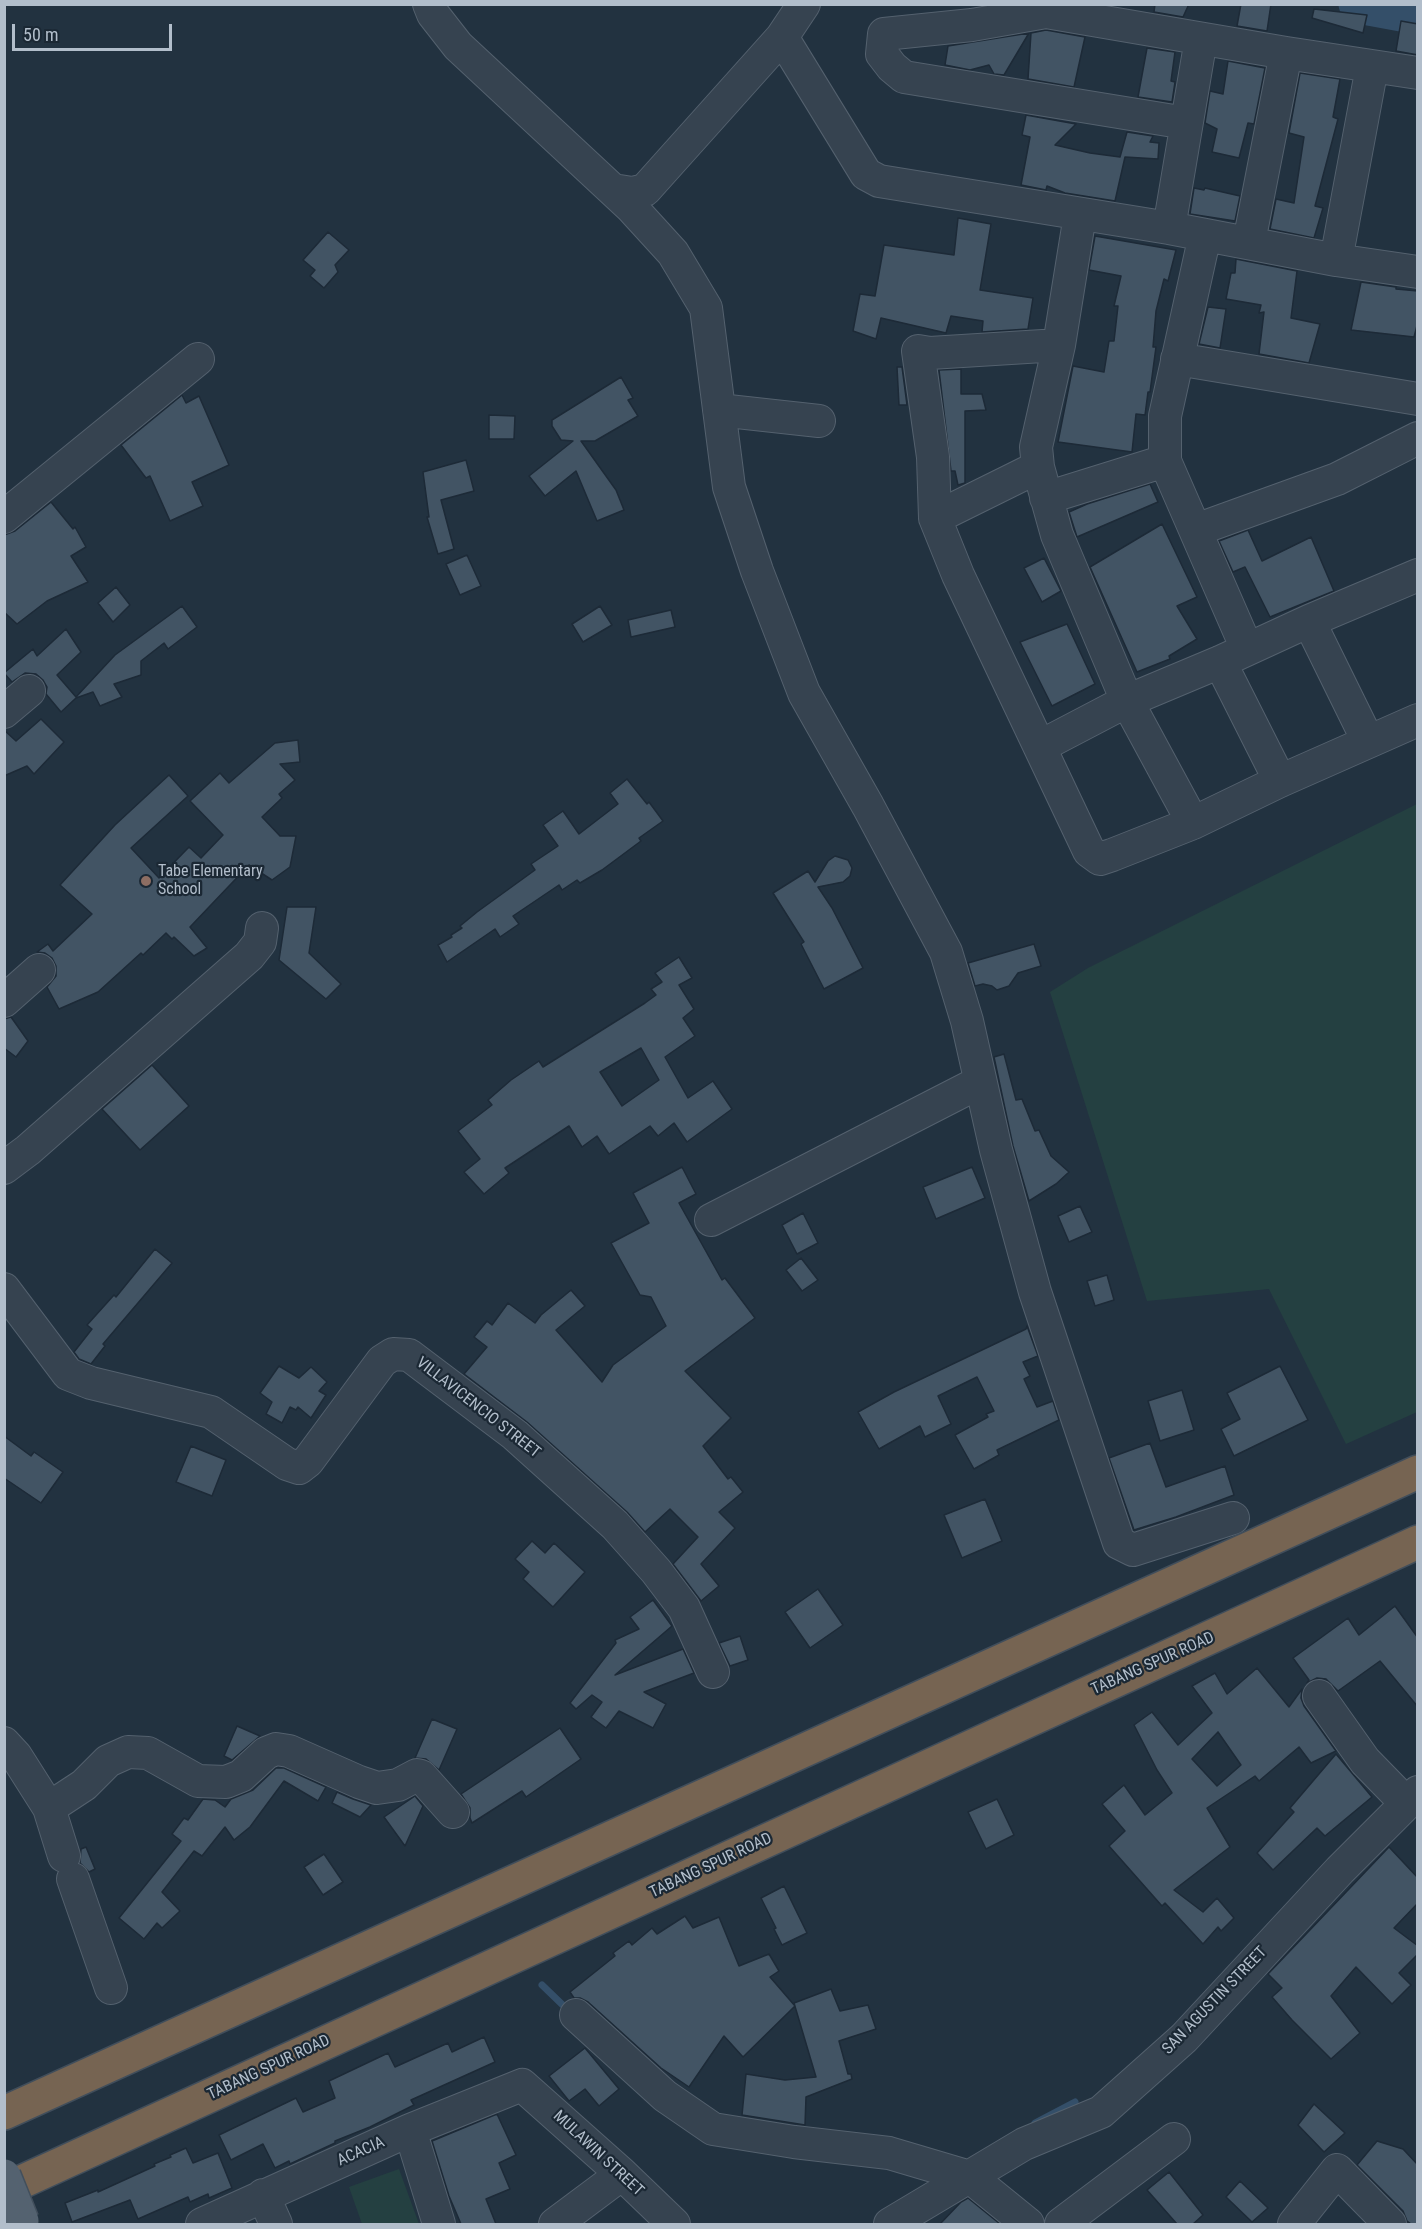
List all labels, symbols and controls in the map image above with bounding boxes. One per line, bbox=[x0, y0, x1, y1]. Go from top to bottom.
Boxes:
scale bar bbox=[15, 12, 176, 50]
text: 50 m bbox=[23, 24, 58, 45]
place label: Tabe Elementary School bbox=[158, 862, 263, 900]
marker: Tabe Elementary School bbox=[139, 874, 153, 888]
street label: VILLAVICENCIO STREET bbox=[412, 1353, 544, 1463]
street label: TABANG SPUR ROAD bbox=[1089, 1628, 1217, 1700]
street label: TABANG SPUR ROAD bbox=[647, 1829, 775, 1903]
street label: SAN AGUSTIN STREET bbox=[1159, 1943, 1271, 2059]
street label: TABANG SPUR ROAD bbox=[205, 2031, 333, 2105]
street label: MULAWIN STREET bbox=[549, 2107, 647, 2201]
street label: ACACIA bbox=[334, 2133, 388, 2171]

